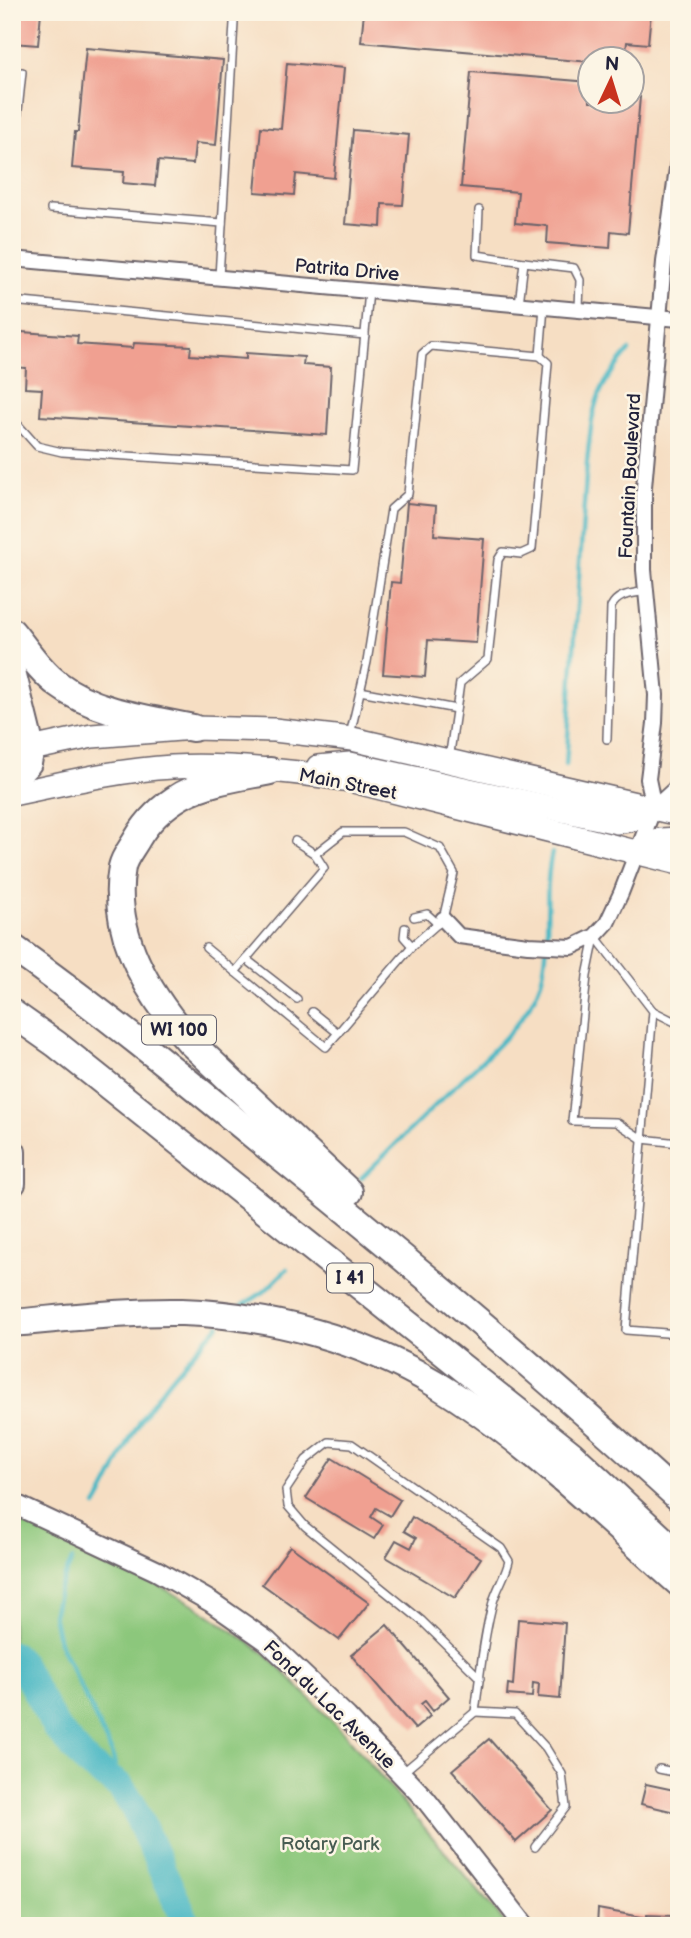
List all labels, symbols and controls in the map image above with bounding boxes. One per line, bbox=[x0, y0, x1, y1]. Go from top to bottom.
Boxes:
north arrow bbox=[576, 46, 646, 116]
text: N bbox=[604, 53, 620, 77]
street label: Patrita Drive bbox=[294, 254, 400, 287]
street label: Fountain Boulevard bbox=[615, 393, 646, 559]
street label: Main Street bbox=[297, 764, 399, 805]
road number: WI 100 bbox=[142, 1015, 216, 1044]
road number: I 41 bbox=[327, 1264, 373, 1293]
street label: Fond du Lac Avenue bbox=[258, 1636, 400, 1774]
park label: Rotary Park bbox=[281, 1833, 380, 1856]

